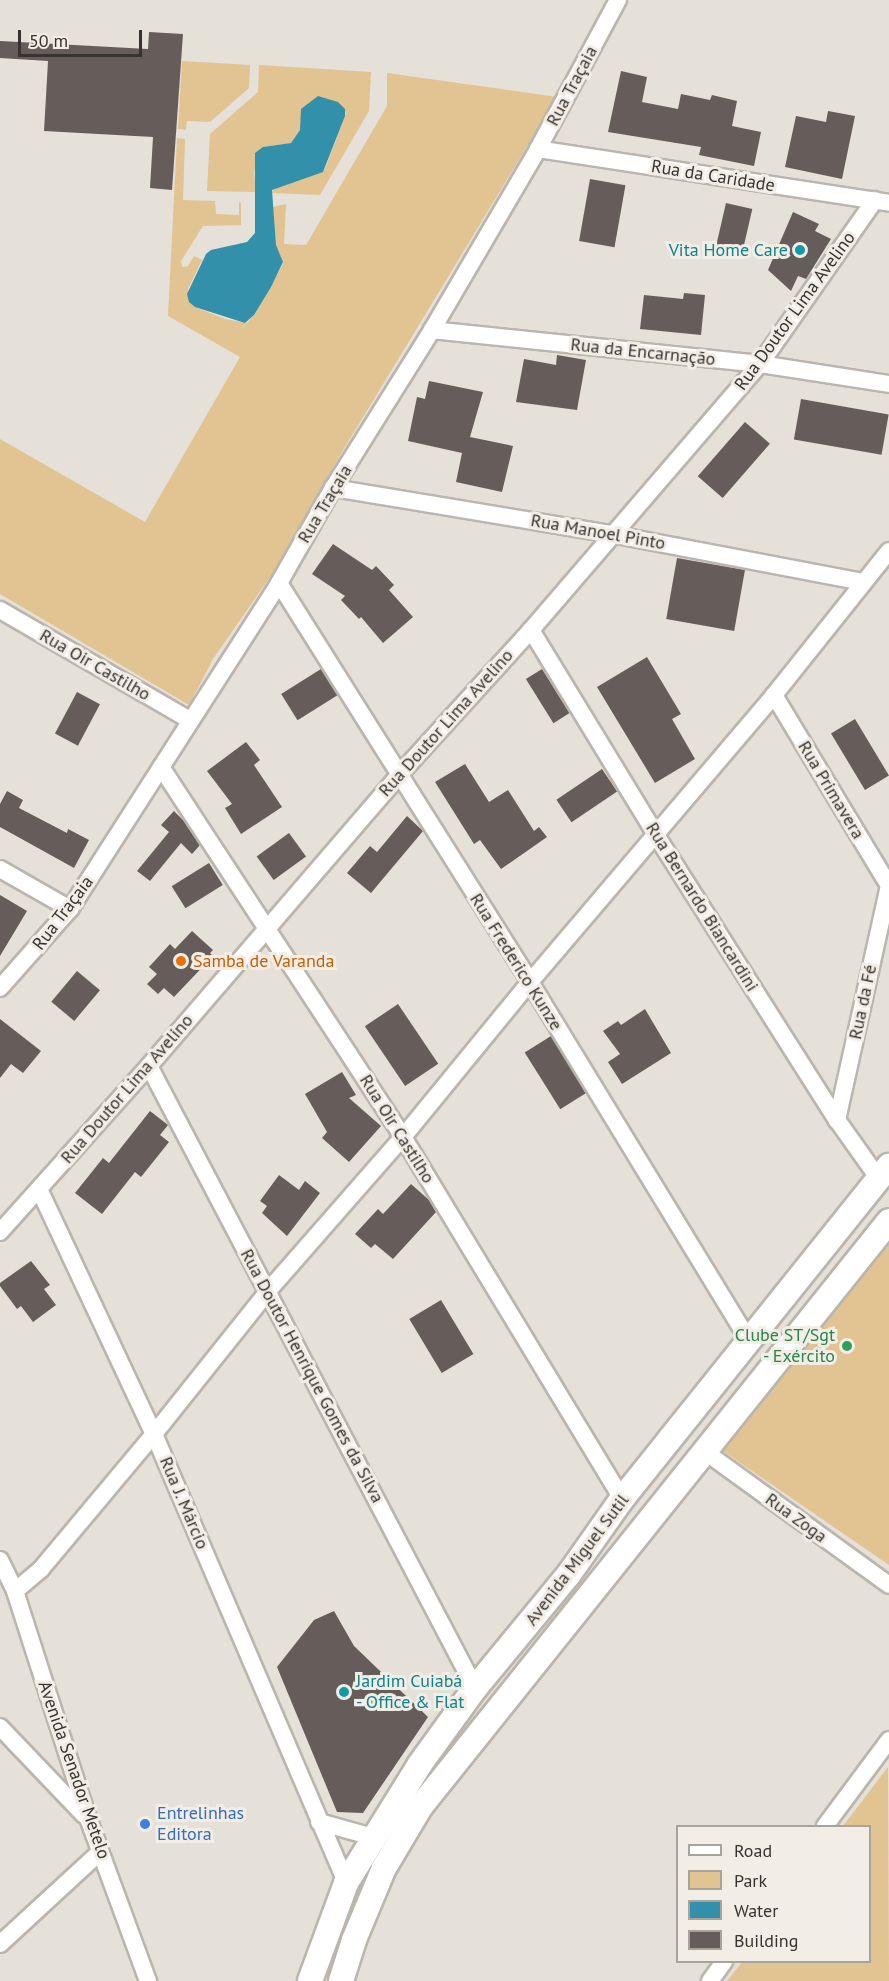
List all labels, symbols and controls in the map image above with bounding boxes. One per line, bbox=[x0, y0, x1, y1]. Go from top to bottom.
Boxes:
scale bar bbox=[21, 18, 146, 56]
text: 50 m bbox=[29, 29, 68, 52]
street label: Rua Traçaia bbox=[542, 42, 602, 130]
street label: Rua da Caridade bbox=[650, 156, 776, 196]
street label: Rua Doutor Lima Avelino bbox=[730, 227, 860, 395]
place label: Vita Home Care bbox=[669, 239, 788, 261]
marker: Vita Home Care bbox=[793, 243, 807, 257]
street label: Rua da Encarnação bbox=[570, 334, 716, 370]
street label: Rua Traçaia bbox=[293, 461, 357, 547]
street label: Rua Manoel Pinto bbox=[529, 510, 667, 554]
street label: Rua Oir Castilho bbox=[36, 625, 154, 705]
street label: Rua Doutor Lima Avelino bbox=[374, 645, 518, 801]
street label: Rua Primavera bbox=[793, 737, 869, 843]
street label: Rua Bernardo Biancardini bbox=[641, 818, 763, 996]
street label: Rua Traçaia bbox=[28, 871, 98, 955]
street label: Rua Frederico Kunze bbox=[465, 890, 567, 1034]
place label: Samba de Varanda bbox=[193, 950, 335, 972]
marker: Samba de Varanda bbox=[174, 954, 188, 968]
street label: Rua da Fé bbox=[845, 963, 881, 1041]
street label: Rua Doutor Lima Avelino bbox=[56, 1010, 198, 1168]
street label: Rua Oir Castilho bbox=[355, 1071, 439, 1187]
street label: Rua Doutor Henrique Gomes da Silva bbox=[236, 1245, 388, 1507]
place label: Clube ST/Sgt - Exército bbox=[735, 1325, 835, 1368]
marker: Clube ST/Sgt - Exército bbox=[840, 1339, 854, 1353]
street label: Rua J. Márcio bbox=[155, 1453, 213, 1553]
street label: Rua Zoga bbox=[761, 1488, 831, 1548]
street label: Avenida Miguel Sutil bbox=[521, 1490, 633, 1630]
place label: Jardim Cuiabá - Office & Flat bbox=[356, 1671, 466, 1714]
street label: Avenida Senador Metelo bbox=[33, 1678, 115, 1862]
marker: Jardim Cuiabá - Office & Flat bbox=[337, 1685, 351, 1699]
place label: Entrelinhas Editora bbox=[157, 1803, 244, 1846]
marker: Entrelinhas Editora bbox=[138, 1817, 152, 1831]
legend bbox=[676, 1825, 871, 1963]
text: Road bbox=[734, 1839, 772, 1862]
text: Park bbox=[734, 1869, 767, 1892]
text: Water bbox=[734, 1899, 778, 1922]
text: Building bbox=[734, 1929, 798, 1952]

